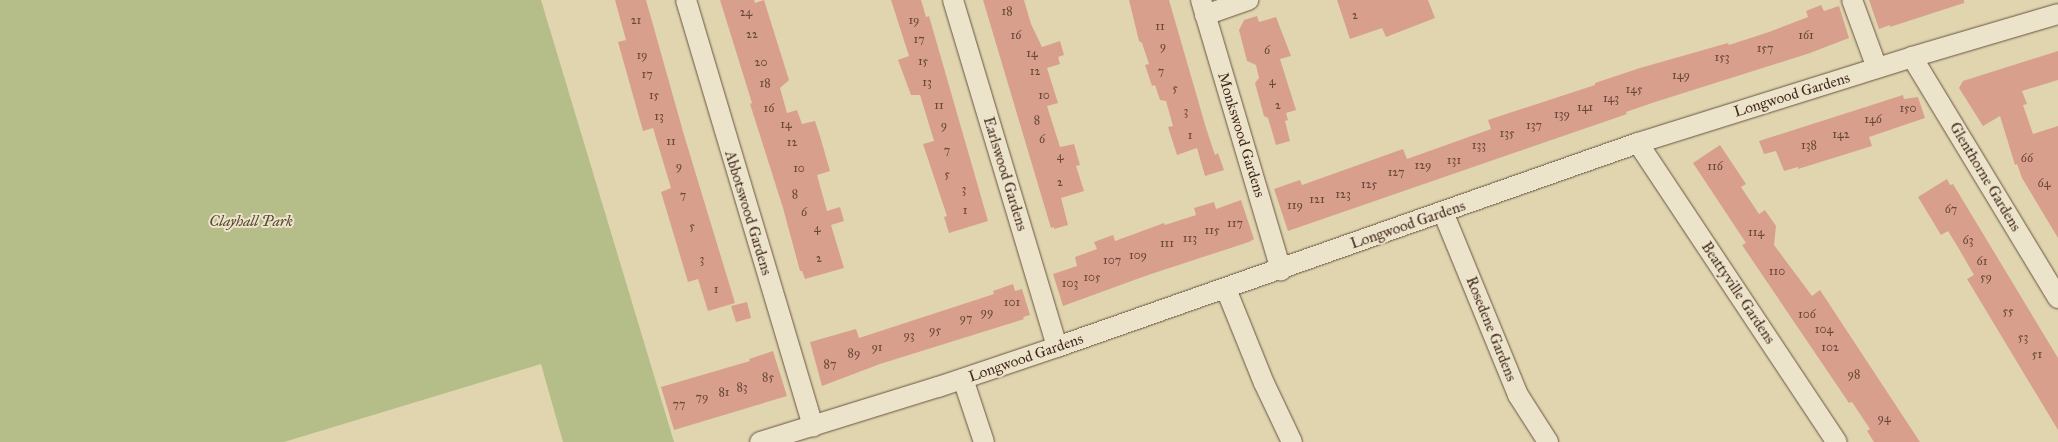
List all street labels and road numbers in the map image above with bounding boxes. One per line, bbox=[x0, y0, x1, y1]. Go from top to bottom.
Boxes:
street label: Longwood Gardens bbox=[1732, 69, 1852, 121]
street label: Monkswood Gardens bbox=[1213, 70, 1269, 200]
street label: Earlswood Gardens bbox=[979, 115, 1031, 233]
street label: Glenthorne Gardens bbox=[1945, 119, 2025, 235]
street label: Abbotswood Gardens bbox=[721, 149, 775, 277]
street label: Longwood Gardens bbox=[1348, 197, 1468, 253]
street label: Beattyville Gardens bbox=[1697, 239, 1779, 347]
street label: Rosedene Gardens bbox=[1462, 274, 1520, 384]
street label: Longwood Gardens bbox=[966, 330, 1086, 386]

